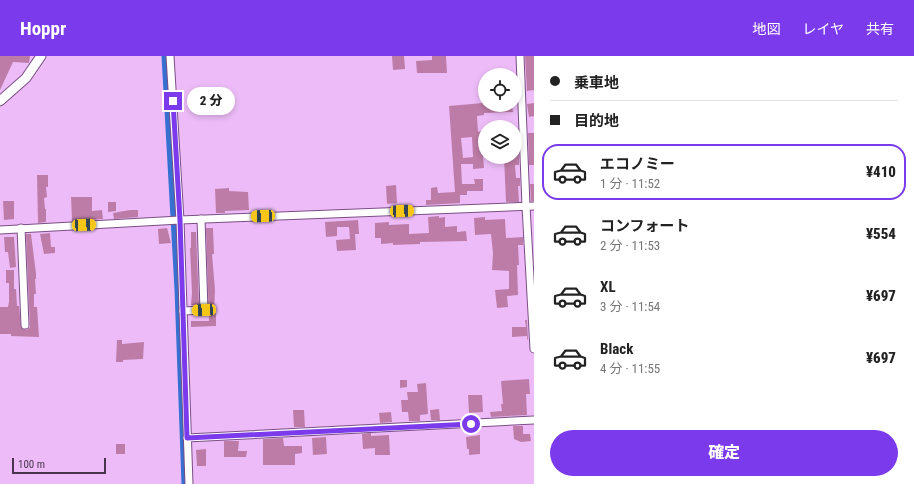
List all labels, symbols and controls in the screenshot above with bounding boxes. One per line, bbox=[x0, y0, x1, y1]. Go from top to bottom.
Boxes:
text: Hoppr bbox=[20, 17, 66, 40]
text: 地図 bbox=[752, 21, 780, 37]
text: レイヤ bbox=[802, 21, 844, 37]
text: 共有 bbox=[866, 21, 894, 37]
map controls bbox=[478, 68, 522, 164]
button: locate bbox=[478, 68, 522, 112]
text: 乗車地 bbox=[574, 74, 619, 92]
callout: 2 分 bbox=[187, 87, 235, 115]
route end bbox=[164, 92, 182, 110]
text: 2 分 bbox=[200, 93, 222, 108]
text: 目的地 bbox=[574, 112, 619, 130]
button: layers bbox=[478, 120, 522, 164]
icon: car bbox=[552, 154, 588, 190]
text: エコノミー bbox=[600, 155, 675, 173]
text: ¥410 bbox=[866, 163, 896, 181]
text: 1 分 · 11:52 bbox=[600, 176, 660, 191]
car bbox=[390, 205, 414, 217]
car bbox=[251, 210, 275, 222]
icon: car bbox=[552, 216, 588, 252]
text: コンフォート bbox=[600, 217, 690, 235]
car bbox=[72, 218, 96, 232]
text: ¥554 bbox=[866, 225, 896, 243]
text: 2 分 · 11:53 bbox=[600, 238, 660, 253]
icon: car bbox=[552, 278, 588, 314]
text: XL bbox=[600, 278, 616, 296]
text: ¥697 bbox=[866, 287, 896, 305]
text: 3 分 · 11:54 bbox=[600, 299, 660, 314]
car bbox=[192, 303, 216, 317]
icon: car bbox=[552, 340, 588, 376]
text: Black bbox=[600, 340, 633, 358]
text: ¥697 bbox=[866, 349, 896, 367]
text: 4 分 · 11:55 bbox=[600, 361, 660, 376]
route start bbox=[462, 415, 480, 433]
button: 確定 bbox=[550, 430, 898, 476]
scale bar bbox=[12, 456, 106, 475]
text: 100 m bbox=[18, 458, 45, 471]

